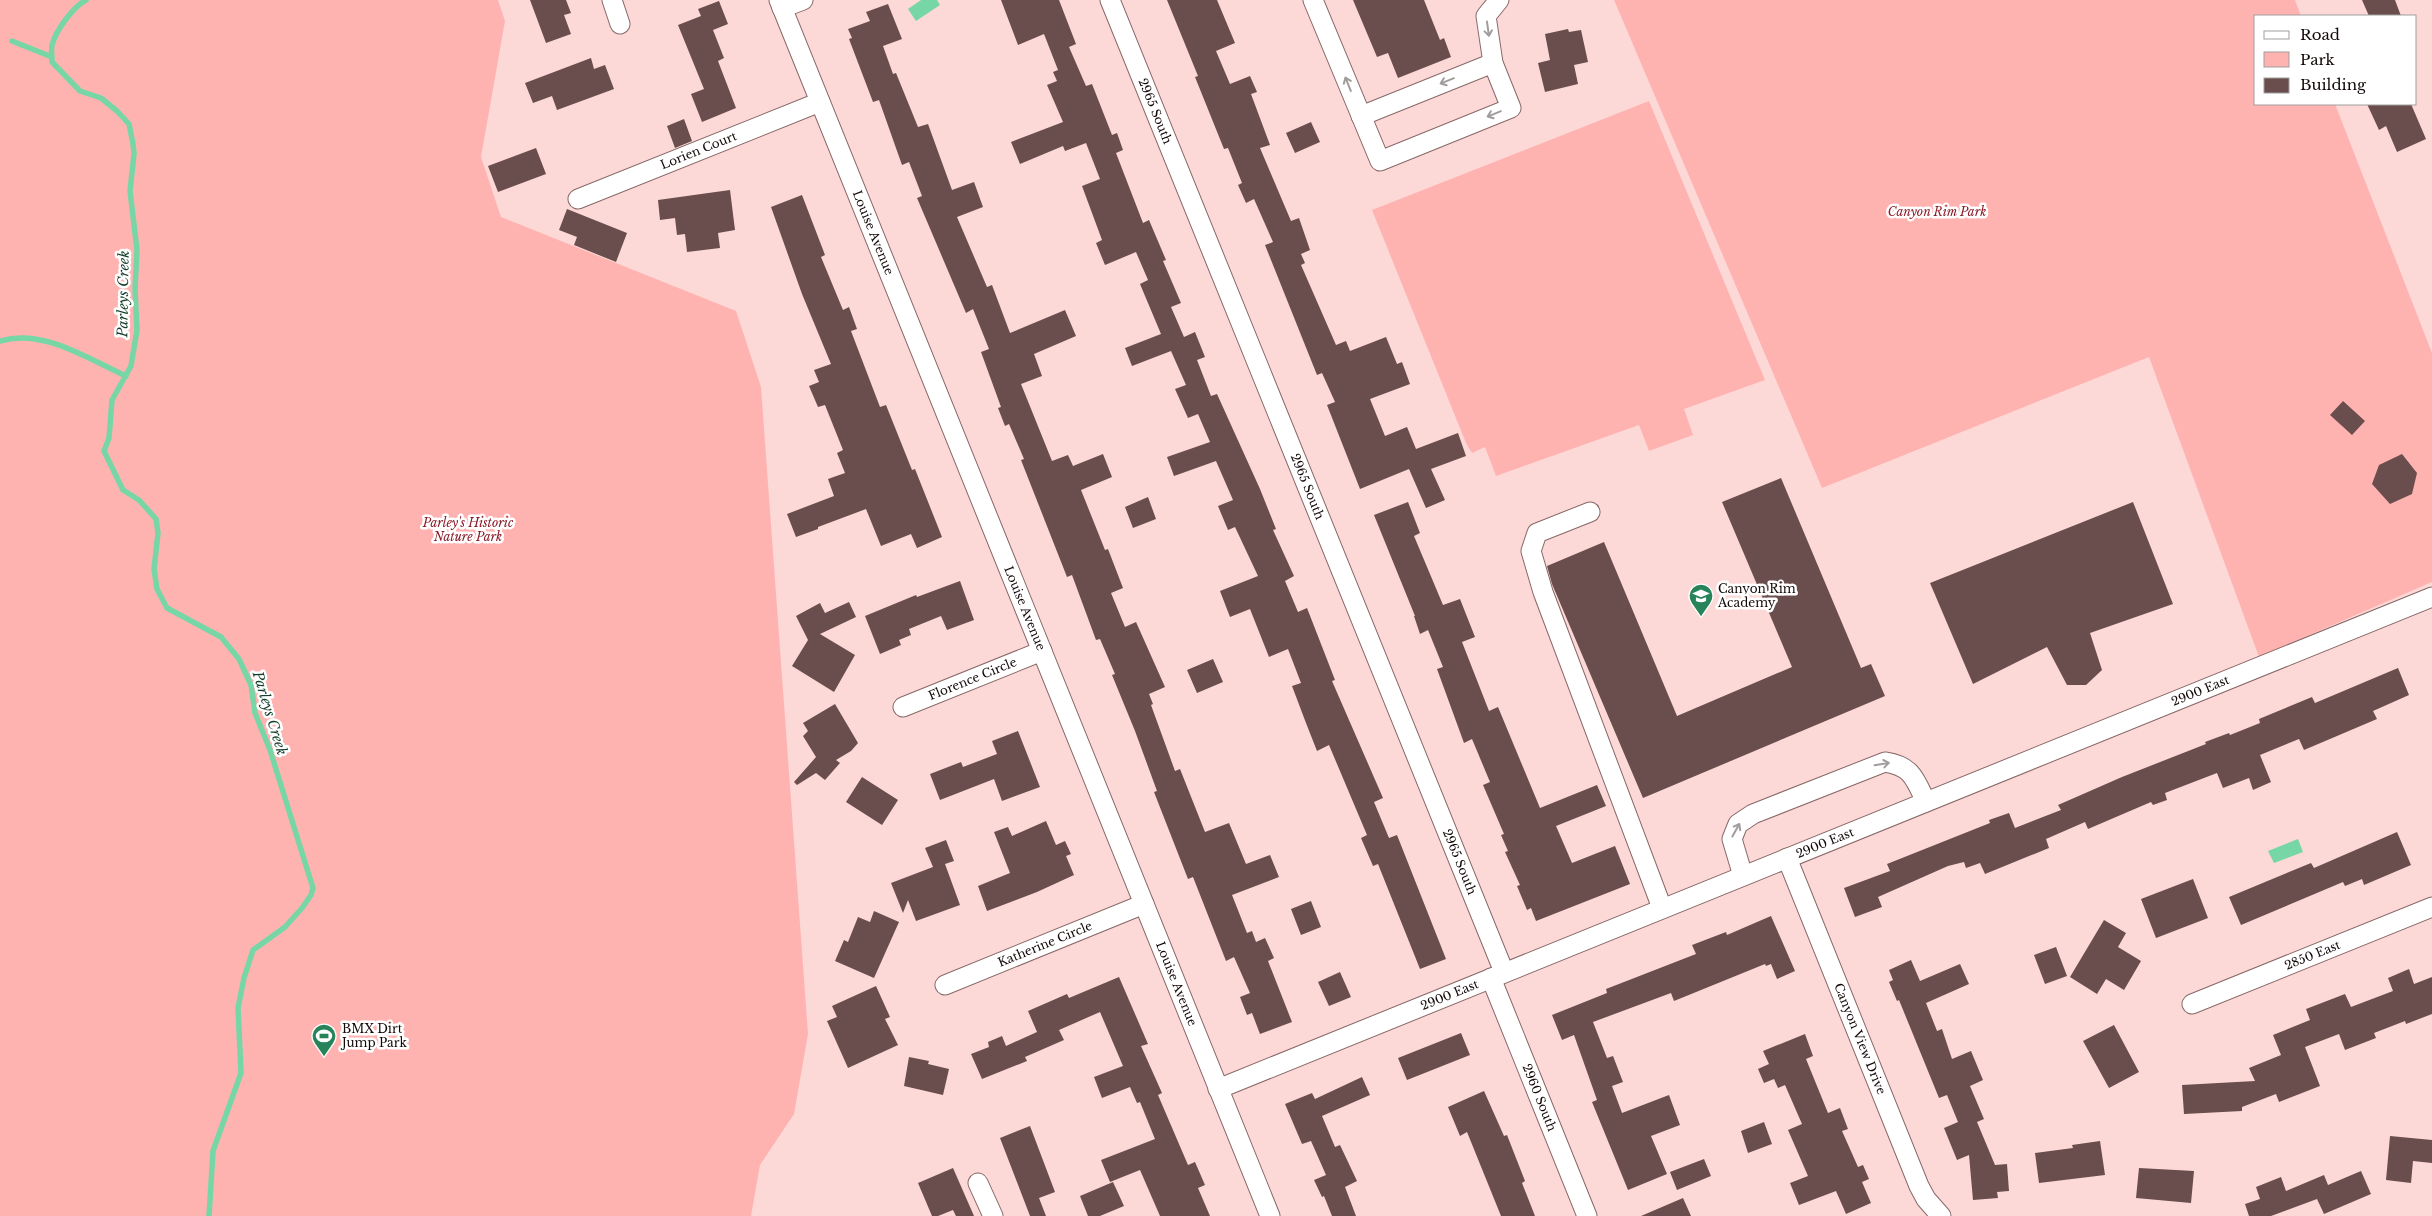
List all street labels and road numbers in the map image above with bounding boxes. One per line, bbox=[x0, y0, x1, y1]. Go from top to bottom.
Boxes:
street label: 2965 South bbox=[1136, 76, 1176, 146]
street label: Lorien Court bbox=[658, 128, 739, 172]
street label: Louise Avenue bbox=[850, 188, 897, 277]
street label: 2965 South bbox=[1288, 451, 1328, 521]
street label: Louise Avenue bbox=[1001, 564, 1049, 653]
street label: Florence Circle bbox=[926, 654, 1019, 703]
street label: 2900 East bbox=[2169, 672, 2232, 709]
street label: 2900 East bbox=[1794, 824, 1856, 861]
street label: 2965 South bbox=[1440, 827, 1480, 897]
street label: Katherine Circle bbox=[995, 918, 1094, 970]
street label: 2850 East bbox=[2282, 937, 2343, 973]
street label: Louise Avenue bbox=[1153, 939, 1201, 1028]
street label: 2900 East bbox=[1418, 976, 1481, 1013]
street label: Canyon View Drive bbox=[1831, 981, 1889, 1097]
street label: 2960 South bbox=[1519, 1062, 1560, 1133]

